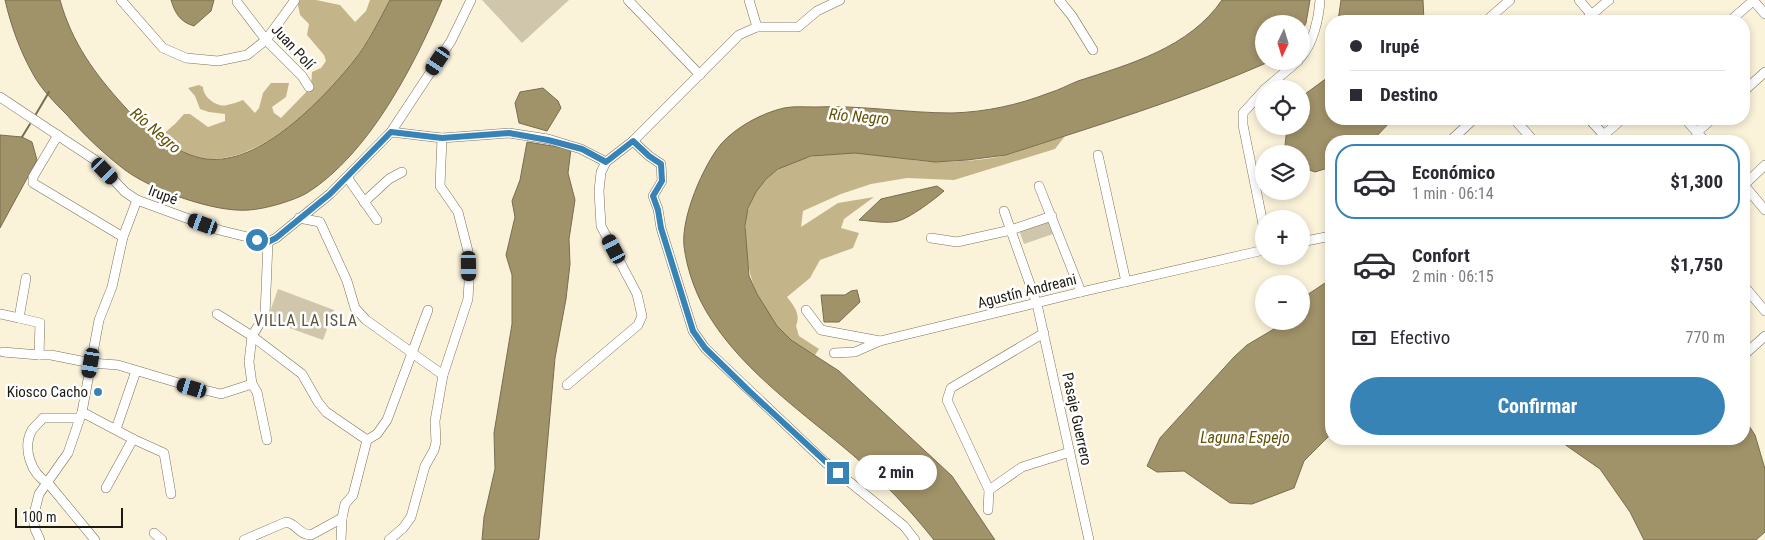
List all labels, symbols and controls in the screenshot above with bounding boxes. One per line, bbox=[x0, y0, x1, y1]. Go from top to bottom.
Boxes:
north arrow bbox=[1255, 15, 1310, 70]
map controls bbox=[1255, 15, 1310, 330]
street label: Juan Polí bbox=[268, 21, 319, 74]
text: Irupé bbox=[1380, 35, 1419, 58]
car bbox=[423, 44, 452, 78]
button: locate bbox=[1255, 80, 1310, 135]
text: Destino bbox=[1380, 83, 1438, 106]
water label: Río Negro bbox=[127, 103, 185, 157]
water label: Río Negro bbox=[828, 104, 890, 129]
button: layers bbox=[1255, 145, 1310, 200]
car bbox=[89, 155, 120, 187]
icon: car bbox=[1352, 159, 1397, 204]
text: Económico bbox=[1412, 161, 1495, 184]
text: $1,300 bbox=[1670, 170, 1723, 193]
street label: Irupé bbox=[146, 181, 180, 209]
text: 1 min · 06:14 bbox=[1412, 184, 1494, 203]
button: + bbox=[1255, 210, 1310, 265]
car bbox=[186, 212, 219, 236]
route start bbox=[246, 229, 268, 251]
car bbox=[600, 232, 627, 266]
icon: car bbox=[1352, 242, 1397, 287]
text: Confort bbox=[1412, 244, 1470, 267]
car bbox=[461, 251, 476, 281]
text: $1,750 bbox=[1670, 253, 1723, 276]
text: 2 min · 06:15 bbox=[1412, 267, 1494, 286]
street label: Agustín Andreani bbox=[976, 270, 1078, 312]
button: − bbox=[1255, 275, 1310, 330]
district label: VILLA LA ISLA bbox=[254, 311, 358, 330]
icon: cash bbox=[1350, 324, 1378, 352]
text: Efectivo bbox=[1390, 326, 1450, 349]
text: 770 m bbox=[1686, 328, 1725, 347]
car bbox=[81, 347, 100, 379]
street label: Pasaje Guerrero bbox=[1058, 371, 1096, 467]
car bbox=[175, 376, 208, 400]
button: Confirmar bbox=[1350, 377, 1725, 435]
place label: Kiosco Cacho bbox=[7, 383, 88, 401]
marker: Kiosco Cacho bbox=[92, 386, 104, 398]
water label: Laguna Espejo bbox=[1200, 428, 1290, 447]
callout: 2 min bbox=[856, 456, 938, 490]
route end bbox=[827, 462, 849, 484]
text: 2 min bbox=[878, 463, 914, 482]
scale bar bbox=[15, 505, 122, 528]
text: 100 m bbox=[22, 509, 57, 525]

